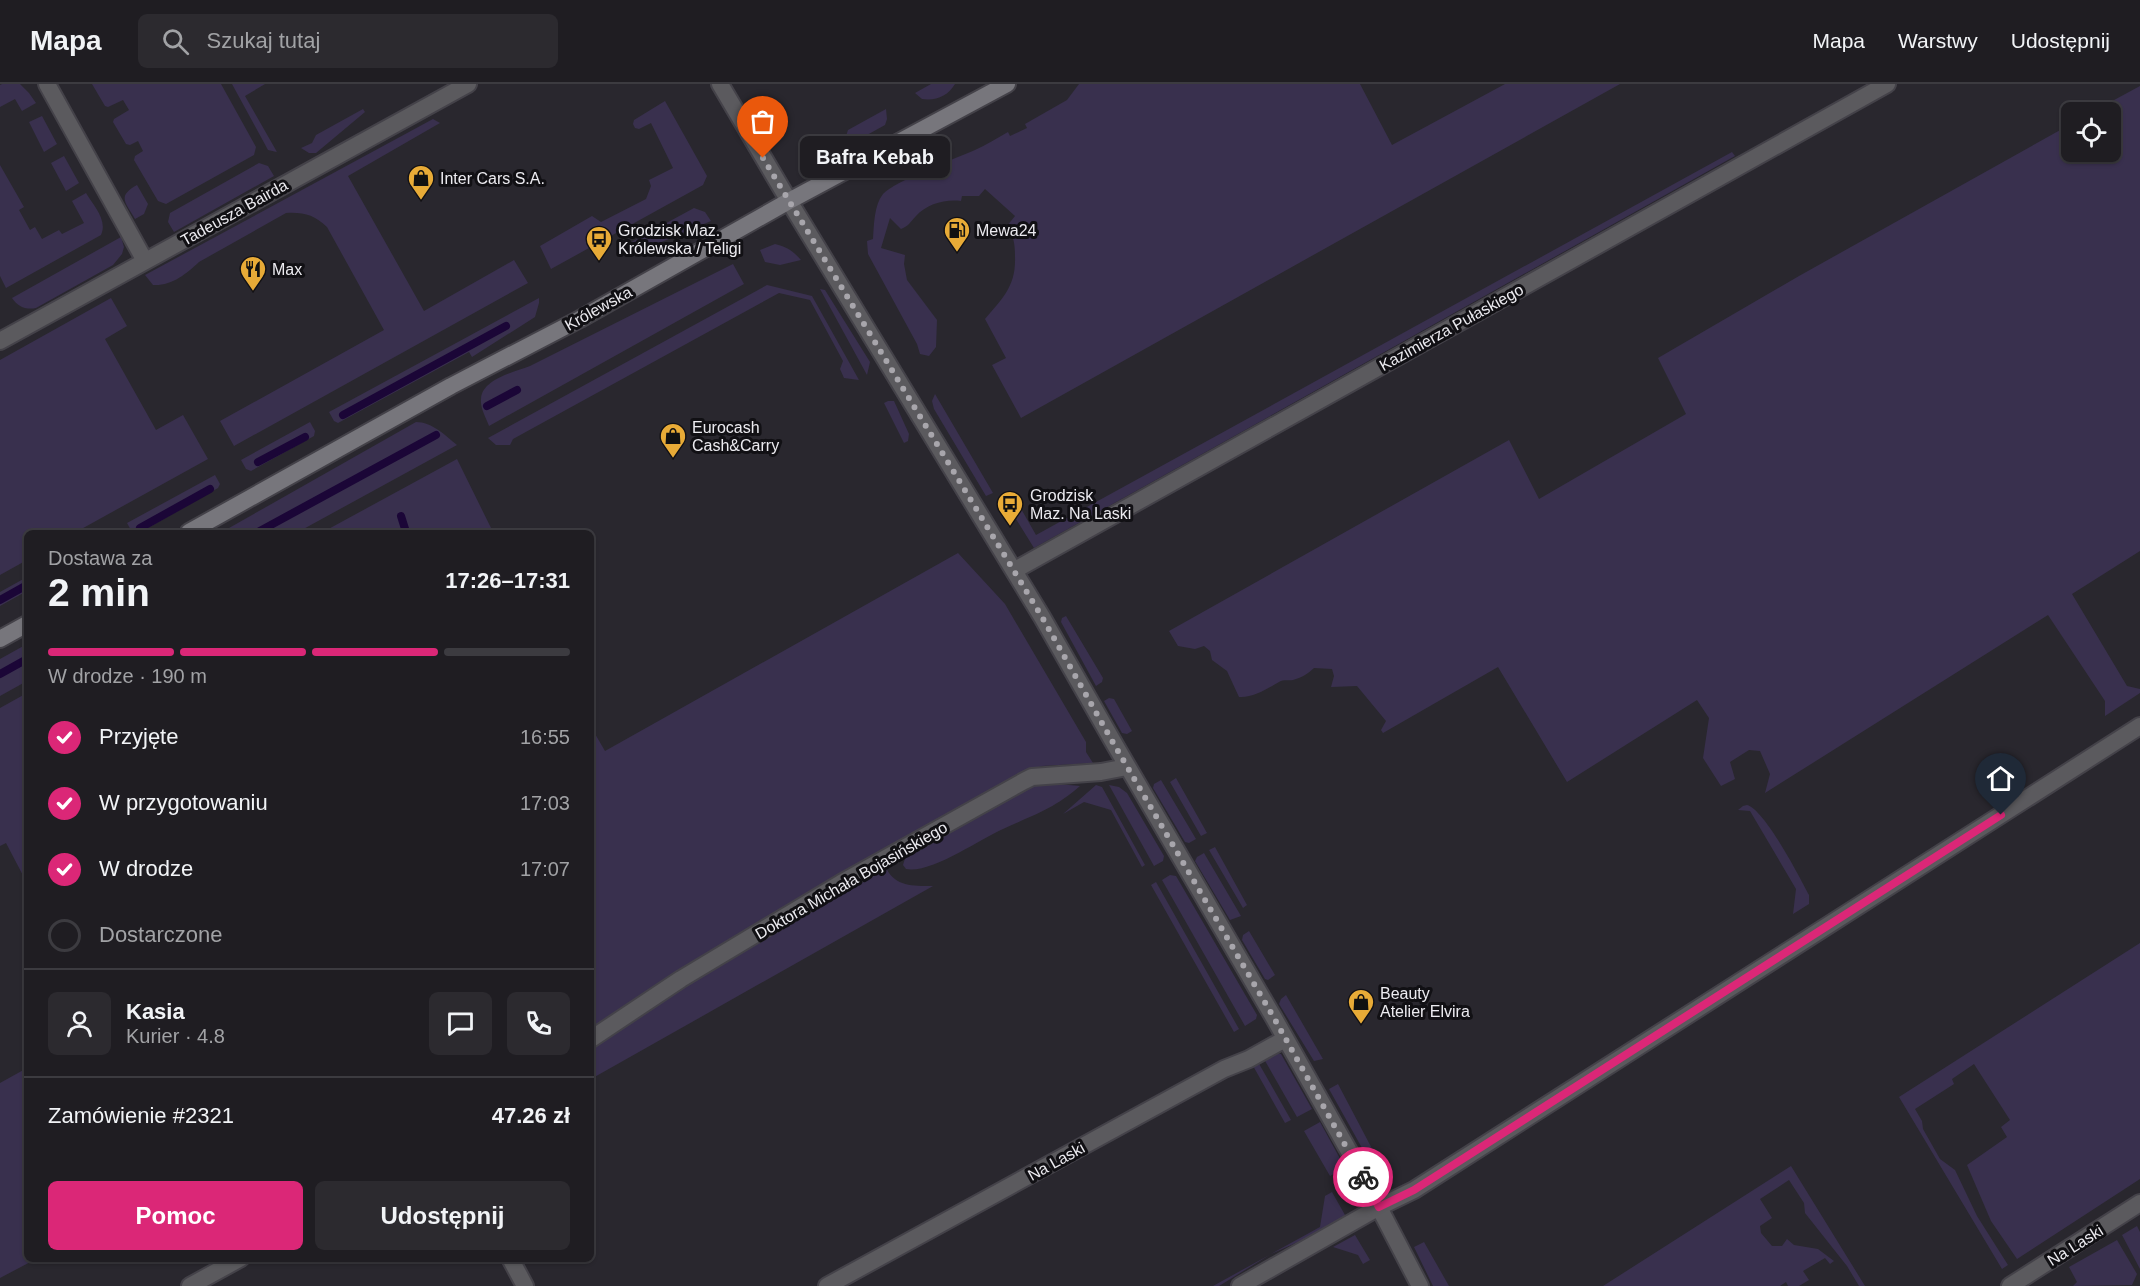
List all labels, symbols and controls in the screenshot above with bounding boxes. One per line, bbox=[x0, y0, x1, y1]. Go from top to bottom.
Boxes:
search box bbox=[138, 14, 558, 68]
text: Mapa bbox=[30, 25, 102, 56]
icon: search bbox=[159, 25, 192, 58]
text: Szukaj tutaj bbox=[207, 28, 320, 53]
text: Mapa bbox=[1813, 29, 1865, 52]
text: Warstwy bbox=[1898, 29, 1978, 52]
text: Udostępnij bbox=[2011, 29, 2110, 52]
pin bbox=[737, 96, 788, 158]
map controls bbox=[2061, 102, 2121, 162]
button: locate bbox=[2061, 102, 2121, 162]
icon: bag bbox=[746, 105, 779, 138]
callout: Bafra Kebab bbox=[799, 137, 949, 179]
text: Bafra Kebab bbox=[816, 146, 934, 168]
shop icon: Inter Cars S.A. bbox=[406, 163, 436, 201]
place label: Inter Cars S.A. bbox=[440, 170, 545, 187]
street label: Tadeusza Bairda bbox=[178, 176, 291, 249]
fuel station icon: Mewa24 bbox=[942, 215, 972, 253]
place label: Grodzisk Maz. Królewska / Teligi bbox=[618, 222, 741, 257]
place label: Mewa24 bbox=[976, 222, 1037, 239]
bus stop icon: Grodzisk Maz. Królewska / Teligi bbox=[584, 224, 614, 262]
restaurant icon: Max bbox=[238, 254, 268, 292]
place label: Max bbox=[272, 261, 302, 278]
street label: Kazimierza Pułaskiego bbox=[1376, 281, 1526, 374]
street label: Królewska bbox=[562, 283, 635, 334]
place label: Eurocash Cash&Carry bbox=[692, 419, 779, 454]
shop icon: Eurocash Cash&Carry bbox=[658, 421, 688, 459]
place label: Grodzisk Maz. Na Laski bbox=[1030, 487, 1131, 522]
bus stop icon: Grodzisk Maz. Na Laski bbox=[995, 489, 1025, 527]
text: Dostawa za bbox=[48, 547, 153, 569]
text: 17:26–17:31 bbox=[445, 568, 570, 593]
text: 2 min bbox=[48, 571, 150, 614]
text: W drodze · 190 m bbox=[48, 665, 207, 687]
icon: check bbox=[48, 721, 81, 754]
text: Przyjęte bbox=[99, 724, 178, 749]
text: 16:55 bbox=[520, 726, 570, 748]
pin bbox=[1975, 753, 2026, 815]
icon: home bbox=[1984, 762, 2017, 795]
icon: check bbox=[48, 787, 81, 820]
text: W przygotowaniu bbox=[99, 790, 268, 815]
text: 17:03 bbox=[520, 792, 570, 814]
street label: Doktora Michała Bojasińskiego bbox=[752, 818, 950, 942]
icon: check bbox=[48, 853, 81, 886]
text: W drodze bbox=[99, 856, 193, 881]
text: 17:07 bbox=[520, 858, 570, 880]
text: Dostarczone bbox=[99, 922, 223, 947]
place label: Beauty Atelier Elvira bbox=[1380, 985, 1470, 1020]
shop icon: Beauty Atelier Elvira bbox=[1346, 987, 1376, 1025]
button: person bbox=[48, 992, 111, 1055]
button: chat bbox=[429, 992, 492, 1055]
button: phone bbox=[507, 992, 570, 1055]
text: Kasia bbox=[126, 999, 185, 1024]
text: Kurier · 4.8 bbox=[126, 1025, 225, 1047]
text: Zamówienie #2321 bbox=[48, 1103, 234, 1128]
text: 47.26 zł bbox=[492, 1103, 570, 1128]
street label: Na Laski bbox=[1025, 1139, 1088, 1184]
courier bbox=[1333, 1147, 1393, 1207]
icon: bike bbox=[1347, 1161, 1380, 1194]
button: Pomoc bbox=[48, 1181, 303, 1250]
button: Udostępnij bbox=[315, 1181, 570, 1250]
street label: Na Laski bbox=[2044, 1222, 2106, 1269]

